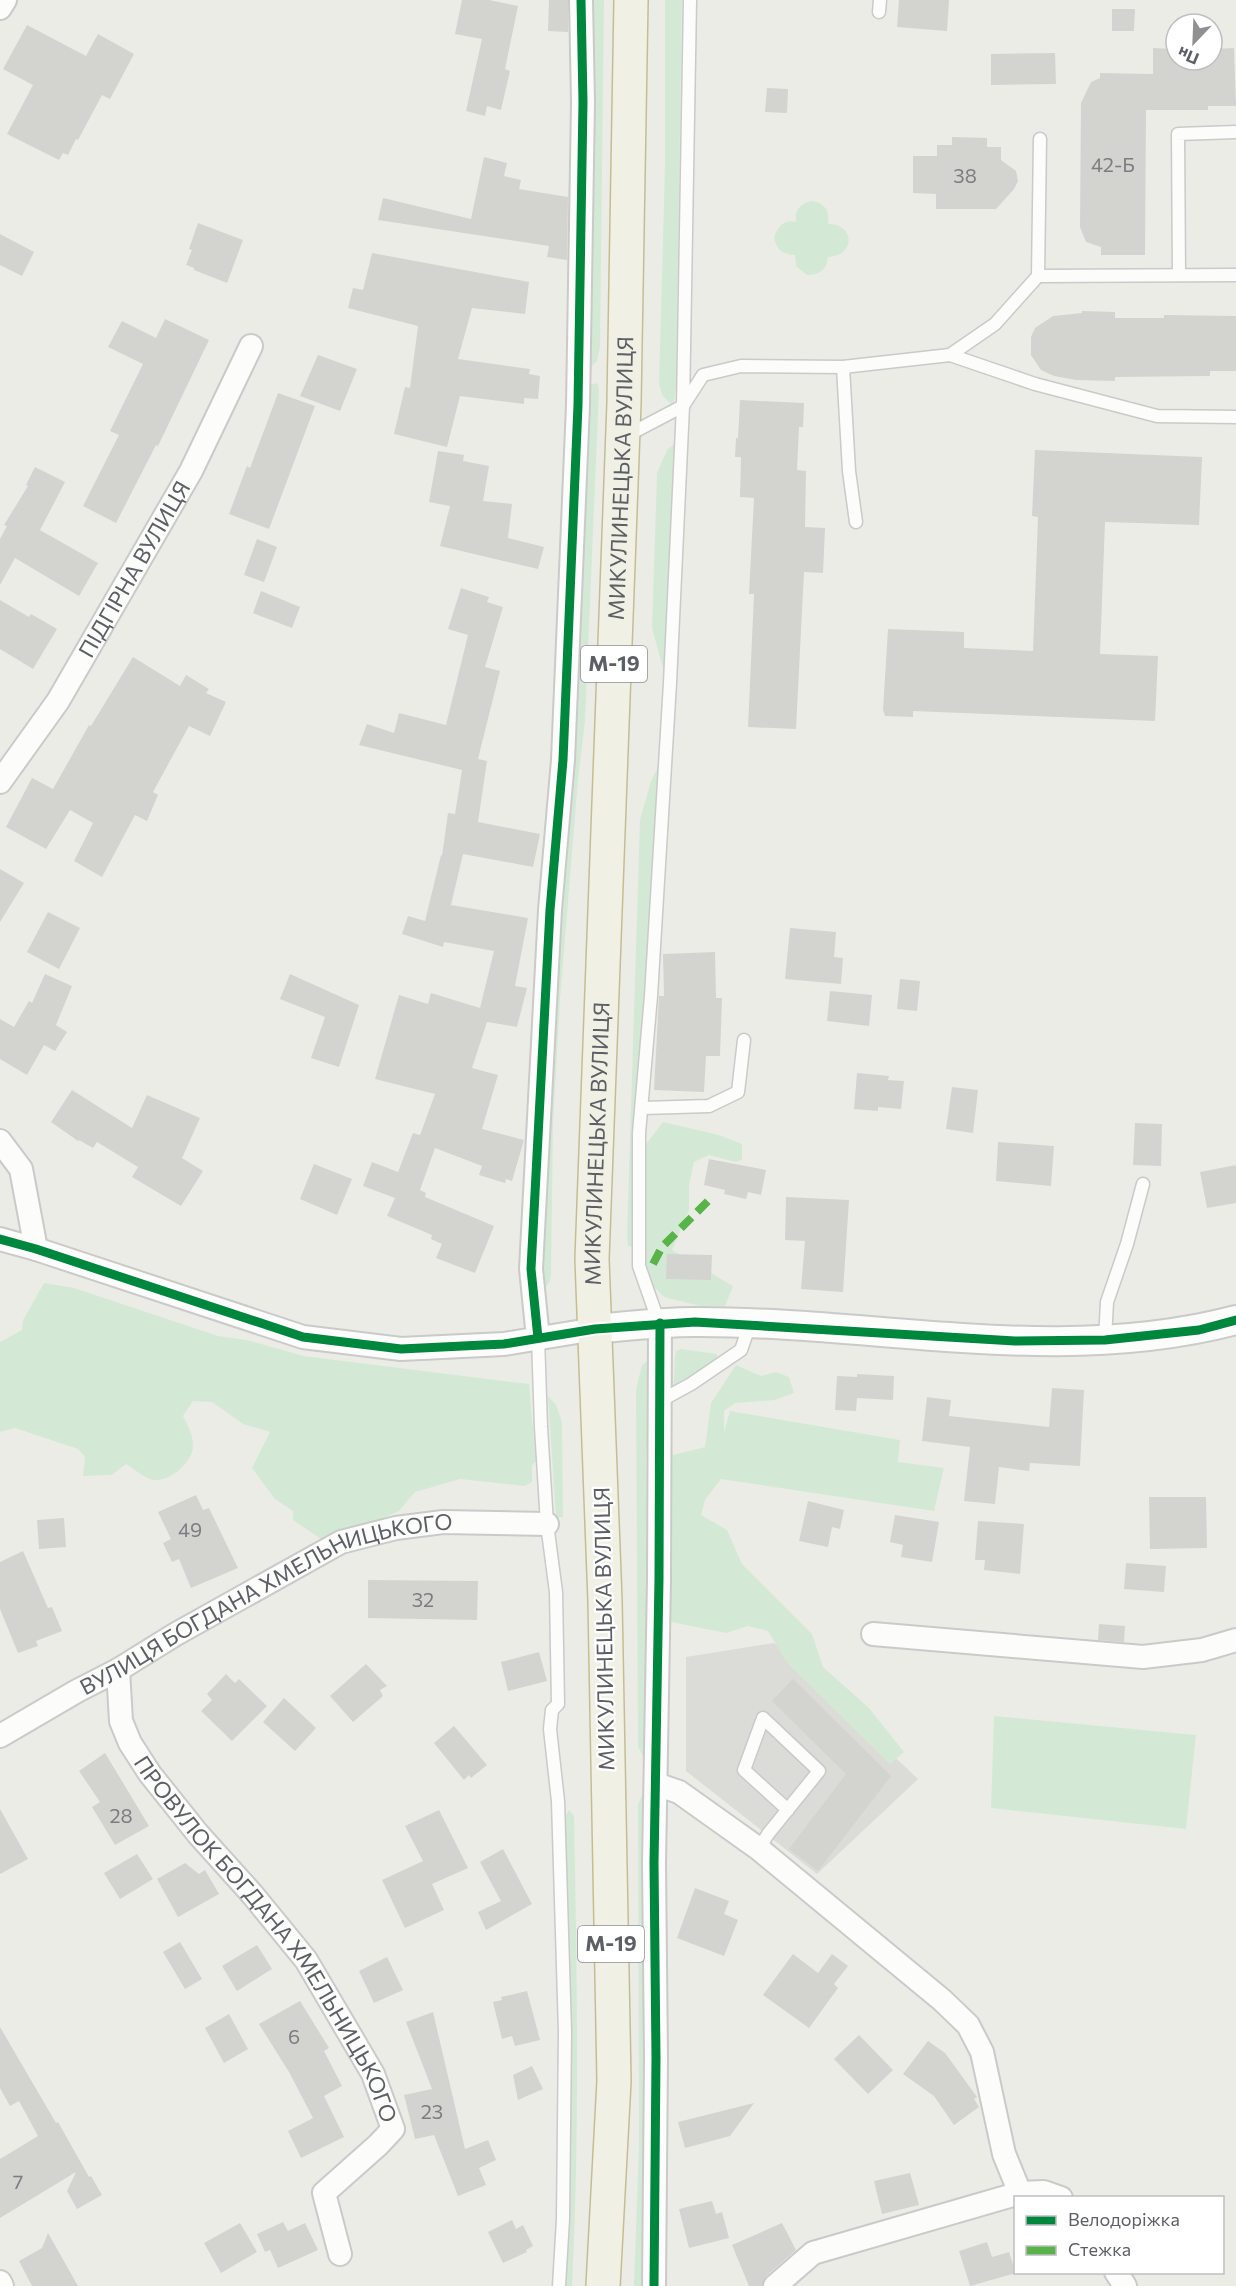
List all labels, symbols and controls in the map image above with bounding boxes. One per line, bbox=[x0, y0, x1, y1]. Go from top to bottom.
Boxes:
north arrow bbox=[1164, 12, 1224, 72]
text: Пн bbox=[1174, 43, 1201, 69]
house number: 42-Б bbox=[1091, 152, 1135, 176]
house number: 38 bbox=[953, 163, 977, 187]
street label: МИКУЛИНЕЦЬКА ВУЛИЦЯ bbox=[602, 336, 638, 621]
street label: ПІДГІРНА ВУЛИЦЯ bbox=[72, 476, 195, 662]
road number: М-19 bbox=[581, 646, 647, 682]
street label: МИКУЛИНЕЦЬКА ВУЛИЦЯ bbox=[578, 1001, 615, 1286]
street label: МИКУЛИНЕЦЬКА ВУЛИЦЯ bbox=[588, 1487, 619, 1771]
street label: ВУЛИЦЯ БОГДАНА ХМЕЛЬНИЦЬКОГО bbox=[75, 1508, 453, 1700]
house number: 49 bbox=[178, 1517, 202, 1541]
house number: 32 bbox=[412, 1587, 434, 1611]
street label: ПРОВУЛОК БОГДАНА ХМЕЛЬНИЦЬКОГО bbox=[129, 1750, 403, 2126]
house number: 28 bbox=[109, 1803, 133, 1827]
road number: М-19 bbox=[578, 1926, 644, 1962]
house number: 6 bbox=[288, 2024, 300, 2048]
house number: 23 bbox=[421, 2099, 443, 2123]
house number: 7 bbox=[13, 2169, 23, 2193]
legend bbox=[1014, 2196, 1224, 2274]
text: Велодоріжка bbox=[1068, 2208, 1180, 2230]
text: Стежка bbox=[1068, 2238, 1131, 2260]

